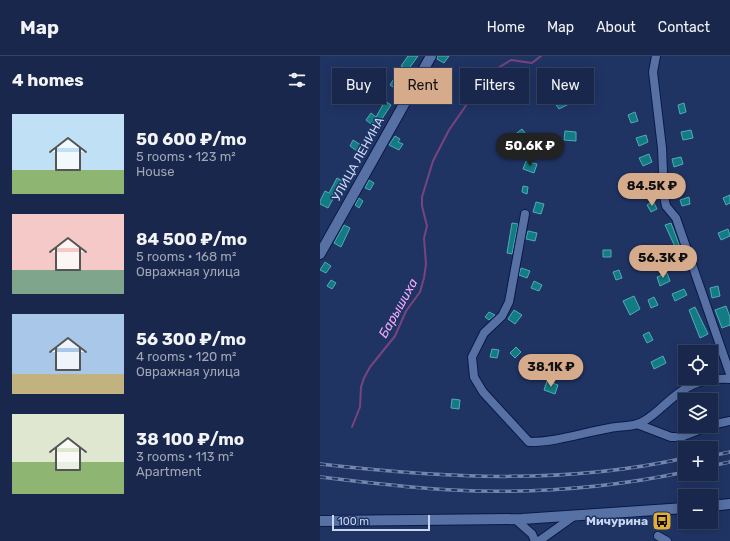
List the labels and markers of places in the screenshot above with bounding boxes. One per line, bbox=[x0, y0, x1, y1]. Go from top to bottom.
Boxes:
pin: 50.6K ₽ bbox=[493, 133, 567, 167]
pin: 84.5K ₽ bbox=[615, 173, 689, 207]
pin: 56.3K ₽ bbox=[626, 245, 700, 279]
pin: 38.1K ₽ bbox=[514, 354, 588, 388]
bus stop icon: Мичурина bbox=[651, 510, 673, 532]
place label: Мичурина bbox=[586, 514, 648, 528]

